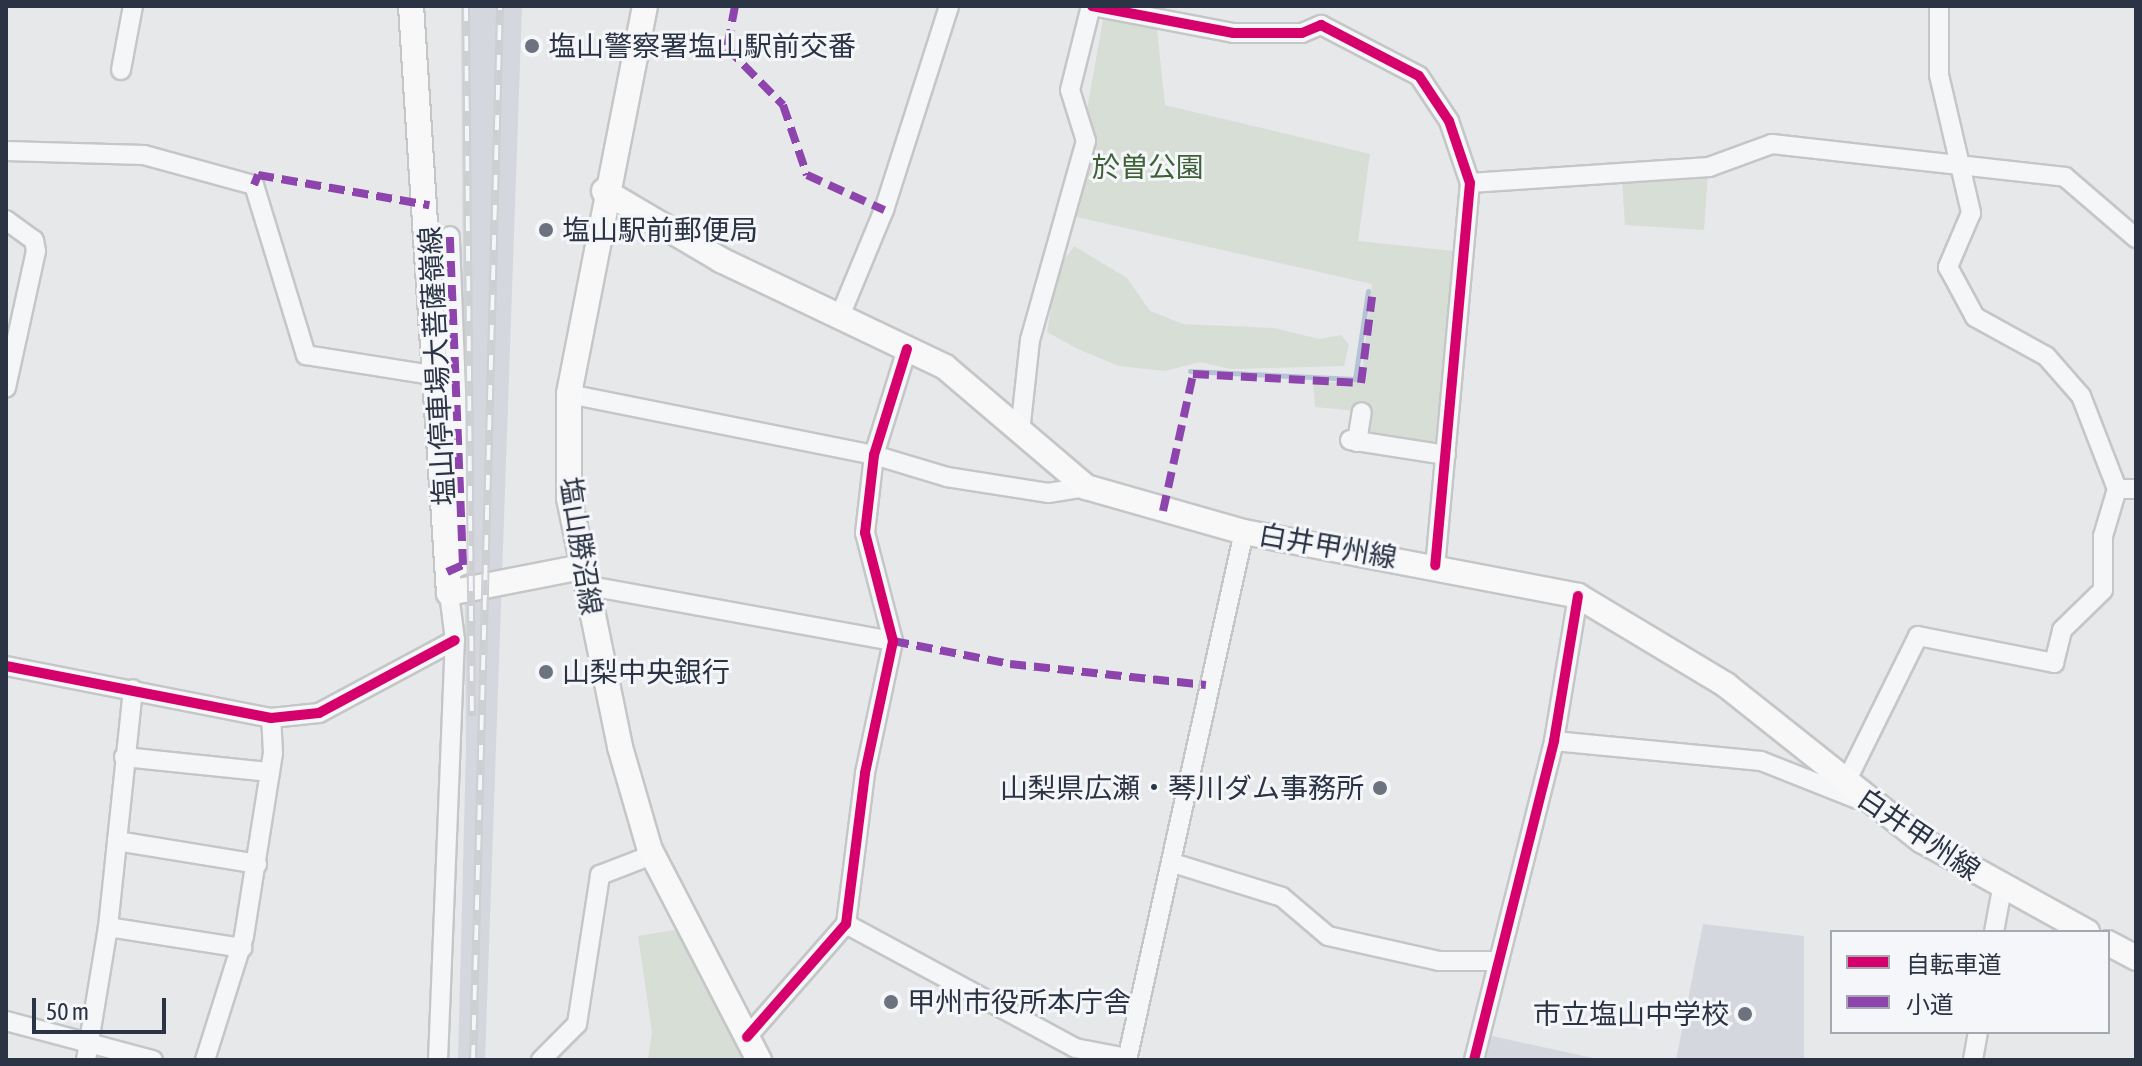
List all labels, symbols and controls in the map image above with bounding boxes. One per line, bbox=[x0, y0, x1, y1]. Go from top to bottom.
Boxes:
place label: 塩山警察署塩山駅前交番 bbox=[548, 29, 856, 63]
marker: 塩山警察署塩山駅前交番 bbox=[523, 37, 541, 55]
park label: 於曽公園 bbox=[1092, 150, 1204, 184]
place label: 塩山駅前郵便局 bbox=[562, 213, 758, 247]
marker: 塩山駅前郵便局 bbox=[537, 221, 555, 239]
street label: 塩山停車場大菩薩嶺線 bbox=[413, 225, 461, 507]
street label: 塩山勝沼線 bbox=[553, 474, 609, 618]
street label: 白井甲州線 bbox=[1256, 517, 1400, 575]
place label: 山梨中央銀行 bbox=[562, 655, 730, 689]
marker: 山梨中央銀行 bbox=[537, 663, 555, 681]
place label: 山梨県広瀬・琴川ダム事務所 bbox=[1000, 771, 1364, 805]
marker: 山梨県広瀬・琴川ダム事務所 bbox=[1371, 779, 1389, 797]
street label: 白井甲州線 bbox=[1852, 781, 1986, 887]
legend bbox=[1830, 930, 2110, 1034]
text: 自転車道 bbox=[1906, 951, 2002, 978]
scale bar bbox=[36, 982, 170, 1032]
place label: 甲州市役所本庁舎 bbox=[907, 985, 1131, 1019]
text: 小道 bbox=[1906, 991, 1954, 1018]
marker: 甲州市役所本庁舎 bbox=[882, 993, 900, 1011]
place label: 市立塩山中学校 bbox=[1533, 997, 1729, 1031]
text: 50 m bbox=[46, 998, 89, 1025]
marker: 市立塩山中学校 bbox=[1736, 1005, 1754, 1023]

